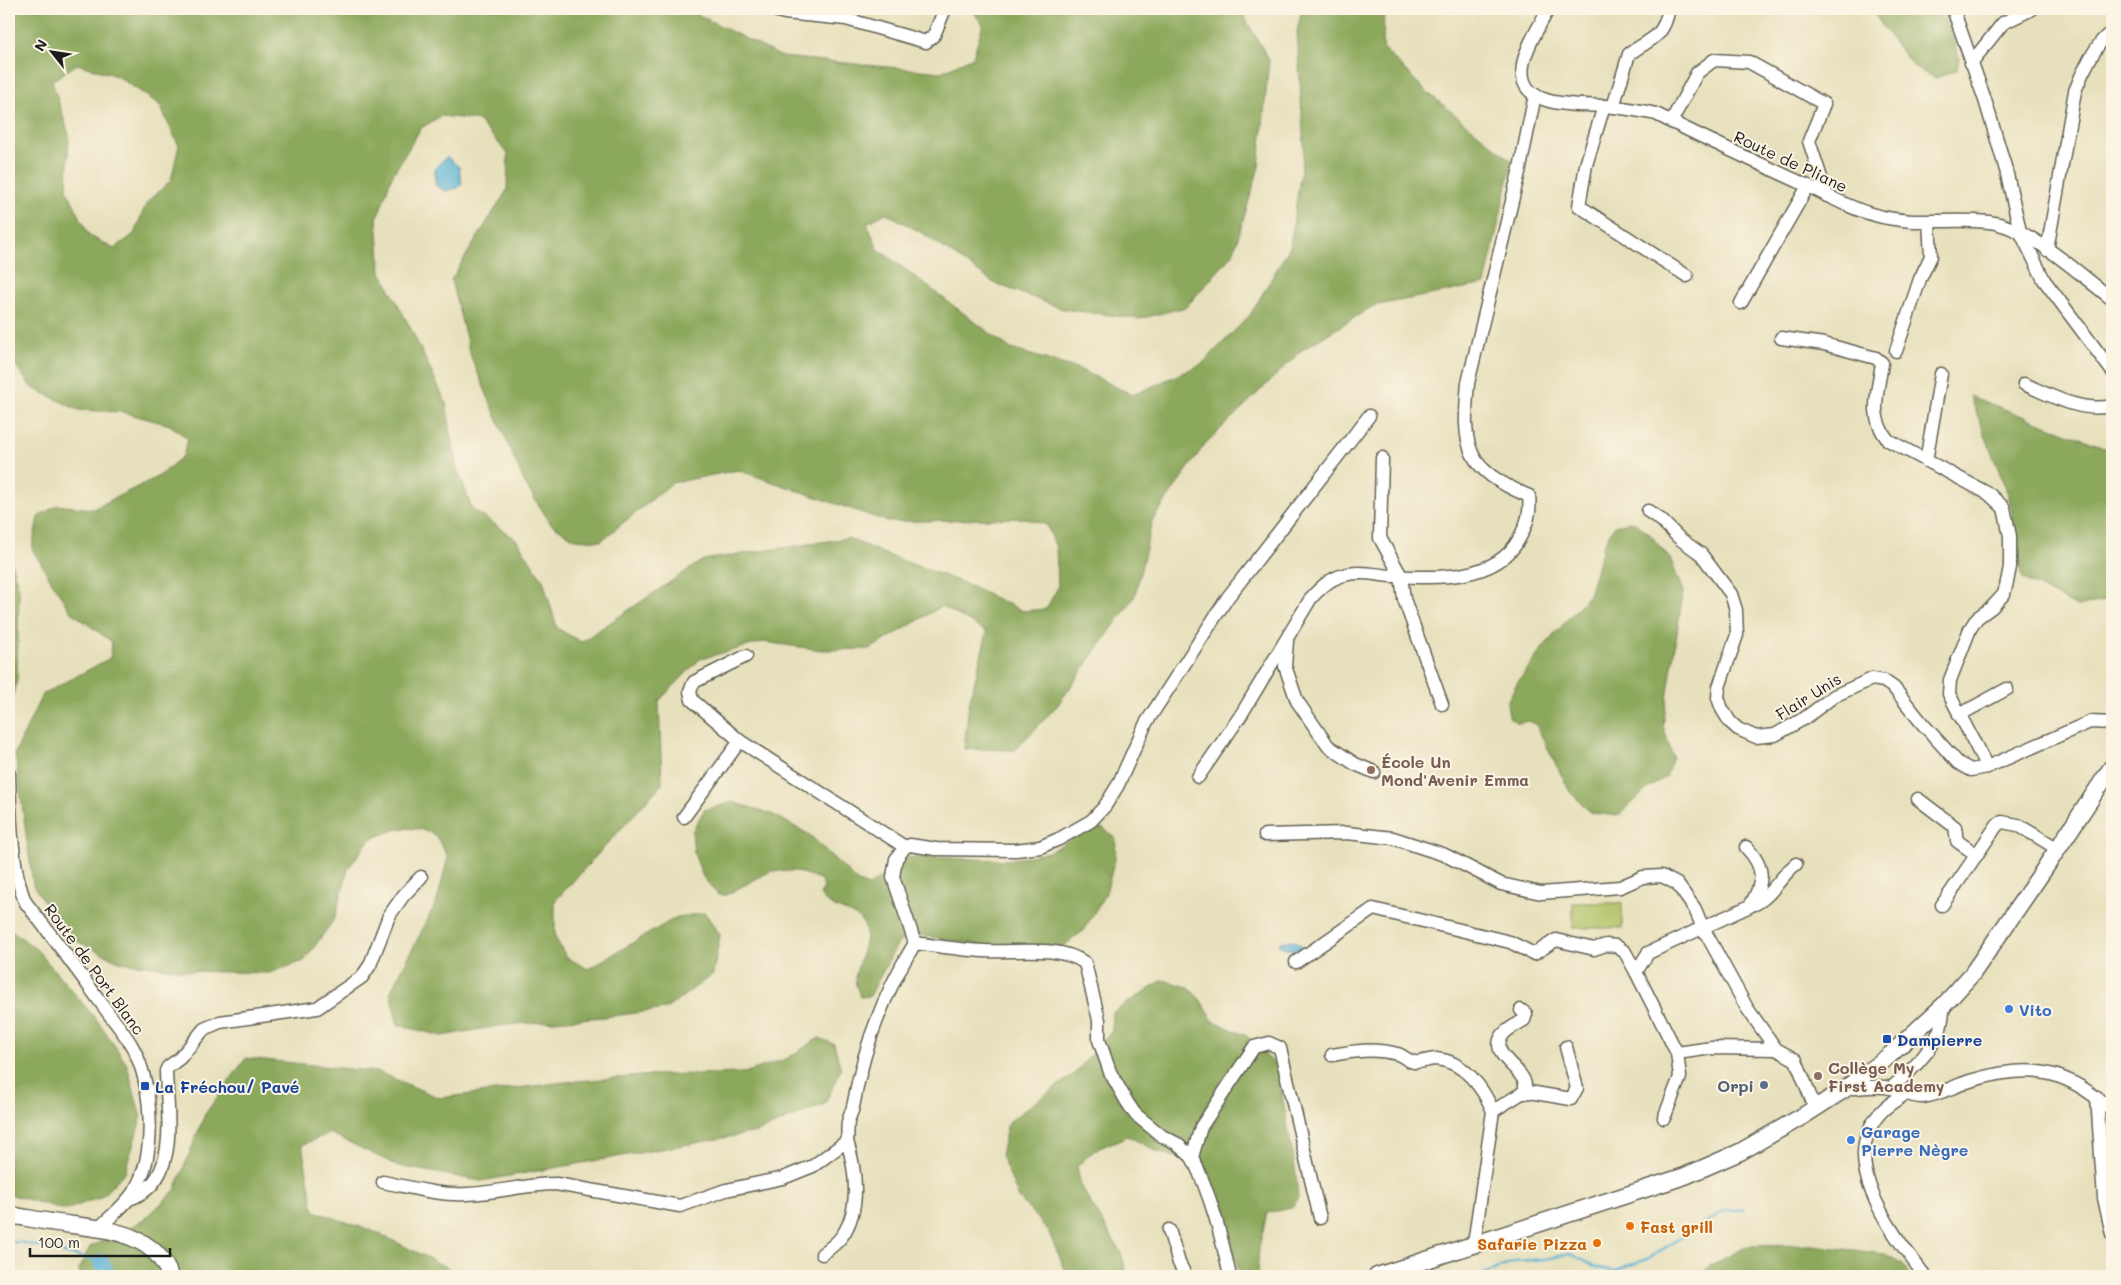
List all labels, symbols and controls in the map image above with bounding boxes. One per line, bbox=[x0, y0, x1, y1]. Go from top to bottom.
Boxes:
north arrow bbox=[28, 28, 78, 78]
text: N bbox=[29, 36, 51, 55]
street label: Route de Pliane bbox=[1731, 125, 1851, 197]
street label: Flair Unis bbox=[1771, 668, 1845, 724]
place label: École Un Mond'Avenir Emma bbox=[1381, 751, 1529, 790]
marker: École Un Mond'Avenir Emma bbox=[1365, 764, 1377, 776]
street label: Route de Port Blanc bbox=[40, 899, 150, 1039]
place label: Vito bbox=[2019, 999, 2052, 1020]
marker: Vito bbox=[2003, 1003, 2015, 1015]
place label: Dampierre bbox=[1897, 1029, 1982, 1050]
marker: Dampierre bbox=[1881, 1033, 1893, 1045]
place label: Collège My First Academy bbox=[1828, 1057, 1945, 1096]
marker: Collège My First Academy bbox=[1812, 1070, 1824, 1082]
place label: Orpi bbox=[1717, 1075, 1754, 1096]
place label: La Fréchou/ Pavé bbox=[155, 1076, 299, 1097]
marker: Orpi bbox=[1758, 1079, 1770, 1091]
marker: La Fréchou/ Pavé bbox=[139, 1080, 151, 1092]
place label: Garage Pierre Nègre bbox=[1861, 1121, 1968, 1160]
marker: Garage Pierre Nègre bbox=[1845, 1134, 1857, 1146]
place label: Fast grill bbox=[1640, 1216, 1713, 1237]
marker: Fast grill bbox=[1624, 1220, 1636, 1232]
scale bar bbox=[30, 1225, 170, 1257]
text: 100 m bbox=[38, 1232, 80, 1252]
place label: Safarie Pizza bbox=[1477, 1233, 1587, 1254]
marker: Safarie Pizza bbox=[1591, 1237, 1603, 1249]

